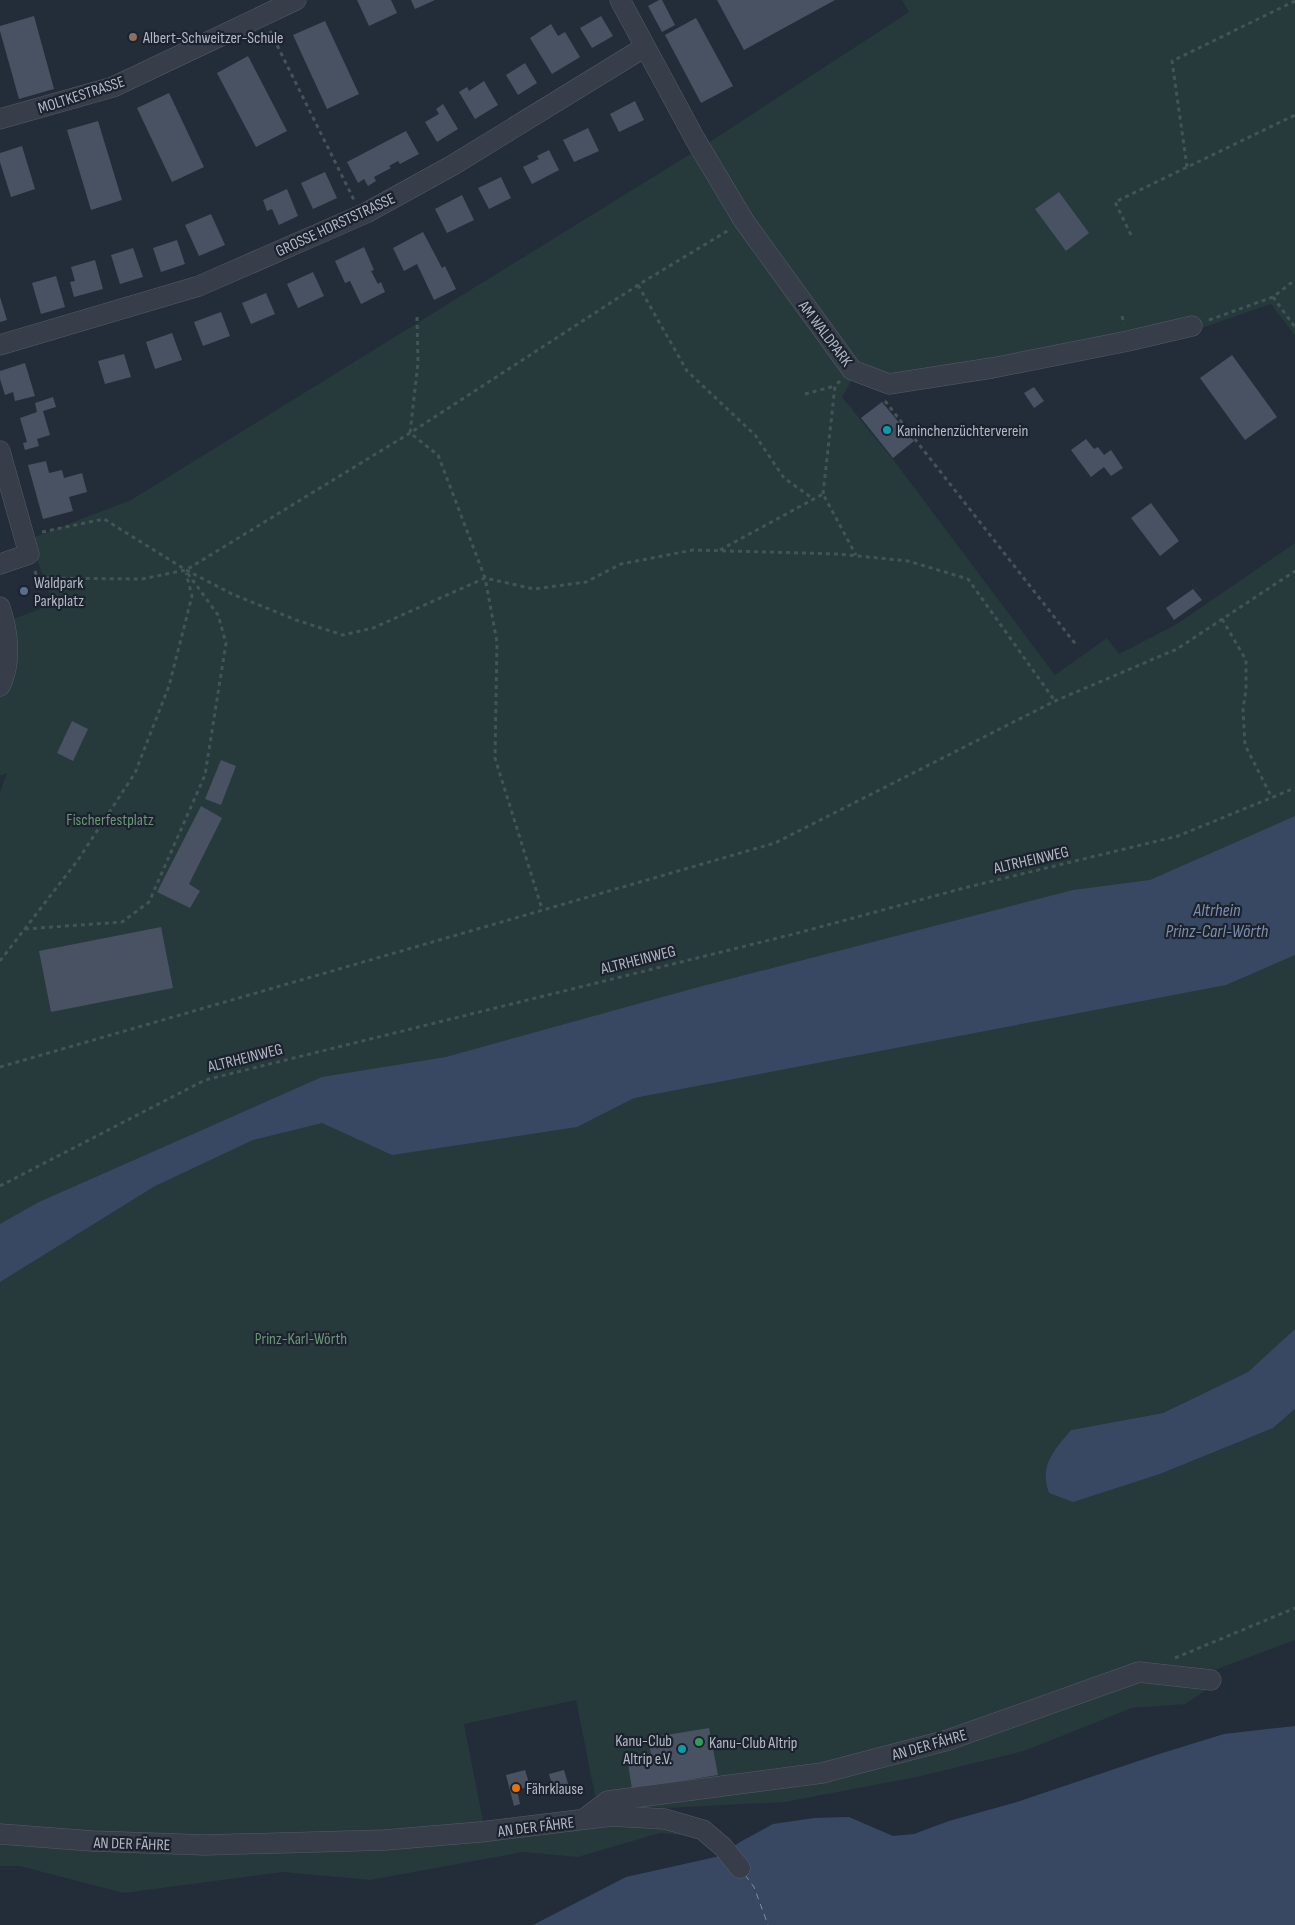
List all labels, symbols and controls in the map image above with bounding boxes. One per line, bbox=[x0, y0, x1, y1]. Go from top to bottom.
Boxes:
place label: Albert-Schweitzer-Schule bbox=[142, 29, 283, 48]
marker: Albert-Schweitzer-Schule bbox=[127, 31, 139, 43]
street label: MOLTKESTRASSE bbox=[36, 73, 127, 118]
street label: GROSSE HORSTSTRASSE bbox=[273, 189, 398, 261]
street label: AM WALDPARK bbox=[793, 296, 856, 371]
place label: Kaninchenzüchterverein bbox=[897, 422, 1028, 441]
marker: Kaninchenzüchterverein bbox=[881, 424, 893, 436]
place label: Waldpark Parkplatz bbox=[34, 574, 84, 611]
marker: Waldpark Parkplatz bbox=[18, 585, 30, 597]
park label: Fischerfestplatz bbox=[66, 811, 154, 830]
street label: ALTRHEINWEG bbox=[991, 843, 1071, 879]
water label: Altrhein Prinz-Carl-Wörth bbox=[1166, 900, 1269, 942]
street label: ALTRHEINWEG bbox=[598, 942, 678, 979]
street label: ALTRHEINWEG bbox=[205, 1040, 285, 1077]
park label: Prinz-Karl-Wörth bbox=[255, 1330, 347, 1349]
street label: AN DER FÄHRE bbox=[889, 1726, 969, 1765]
place label: Kanu-Club Altrip e.V. bbox=[615, 1732, 672, 1769]
place label: Kanu-Club Altrip bbox=[709, 1734, 797, 1753]
marker: Kanu-Club Altrip bbox=[693, 1736, 705, 1748]
marker: Kanu-Club Altrip e.V. bbox=[676, 1743, 688, 1755]
place label: Fährklause bbox=[526, 1780, 584, 1799]
marker: Fährklause bbox=[510, 1782, 522, 1794]
street label: AN DER FÄHRE bbox=[496, 1813, 575, 1842]
street label: AN DER FÄHRE bbox=[92, 1834, 171, 1855]

